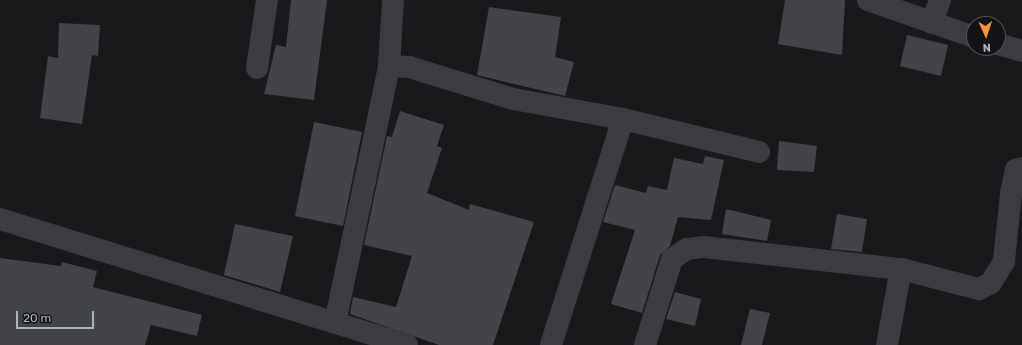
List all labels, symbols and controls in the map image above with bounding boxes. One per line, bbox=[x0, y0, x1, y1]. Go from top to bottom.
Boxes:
north arrow bbox=[966, 16, 1006, 56]
text: N bbox=[982, 41, 991, 54]
scale bar bbox=[18, 303, 96, 329]
text: 20 m bbox=[23, 311, 51, 325]

